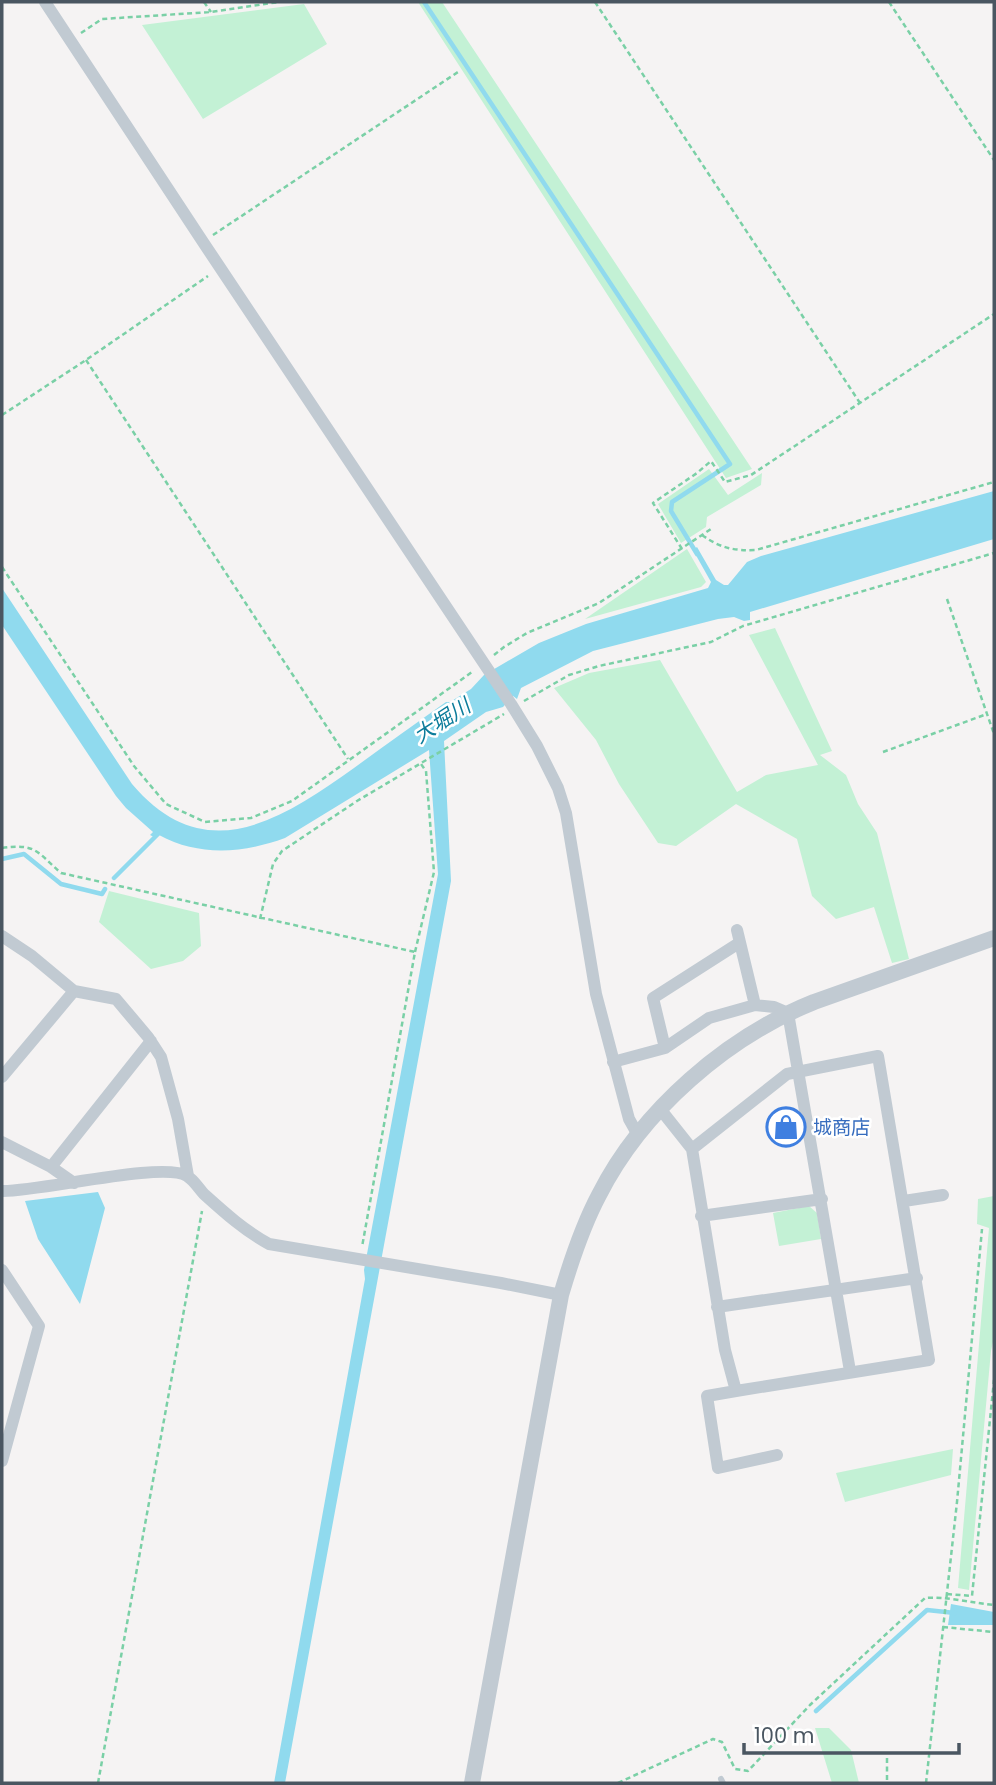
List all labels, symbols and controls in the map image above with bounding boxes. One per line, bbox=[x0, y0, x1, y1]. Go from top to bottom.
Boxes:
water label: 大堀川 bbox=[407, 690, 478, 750]
shop icon: 城商店 bbox=[765, 1106, 807, 1148]
place label: 城商店 bbox=[813, 1114, 870, 1141]
scale bar bbox=[744, 1712, 959, 1756]
text: 100 m bbox=[754, 1721, 814, 1750]

